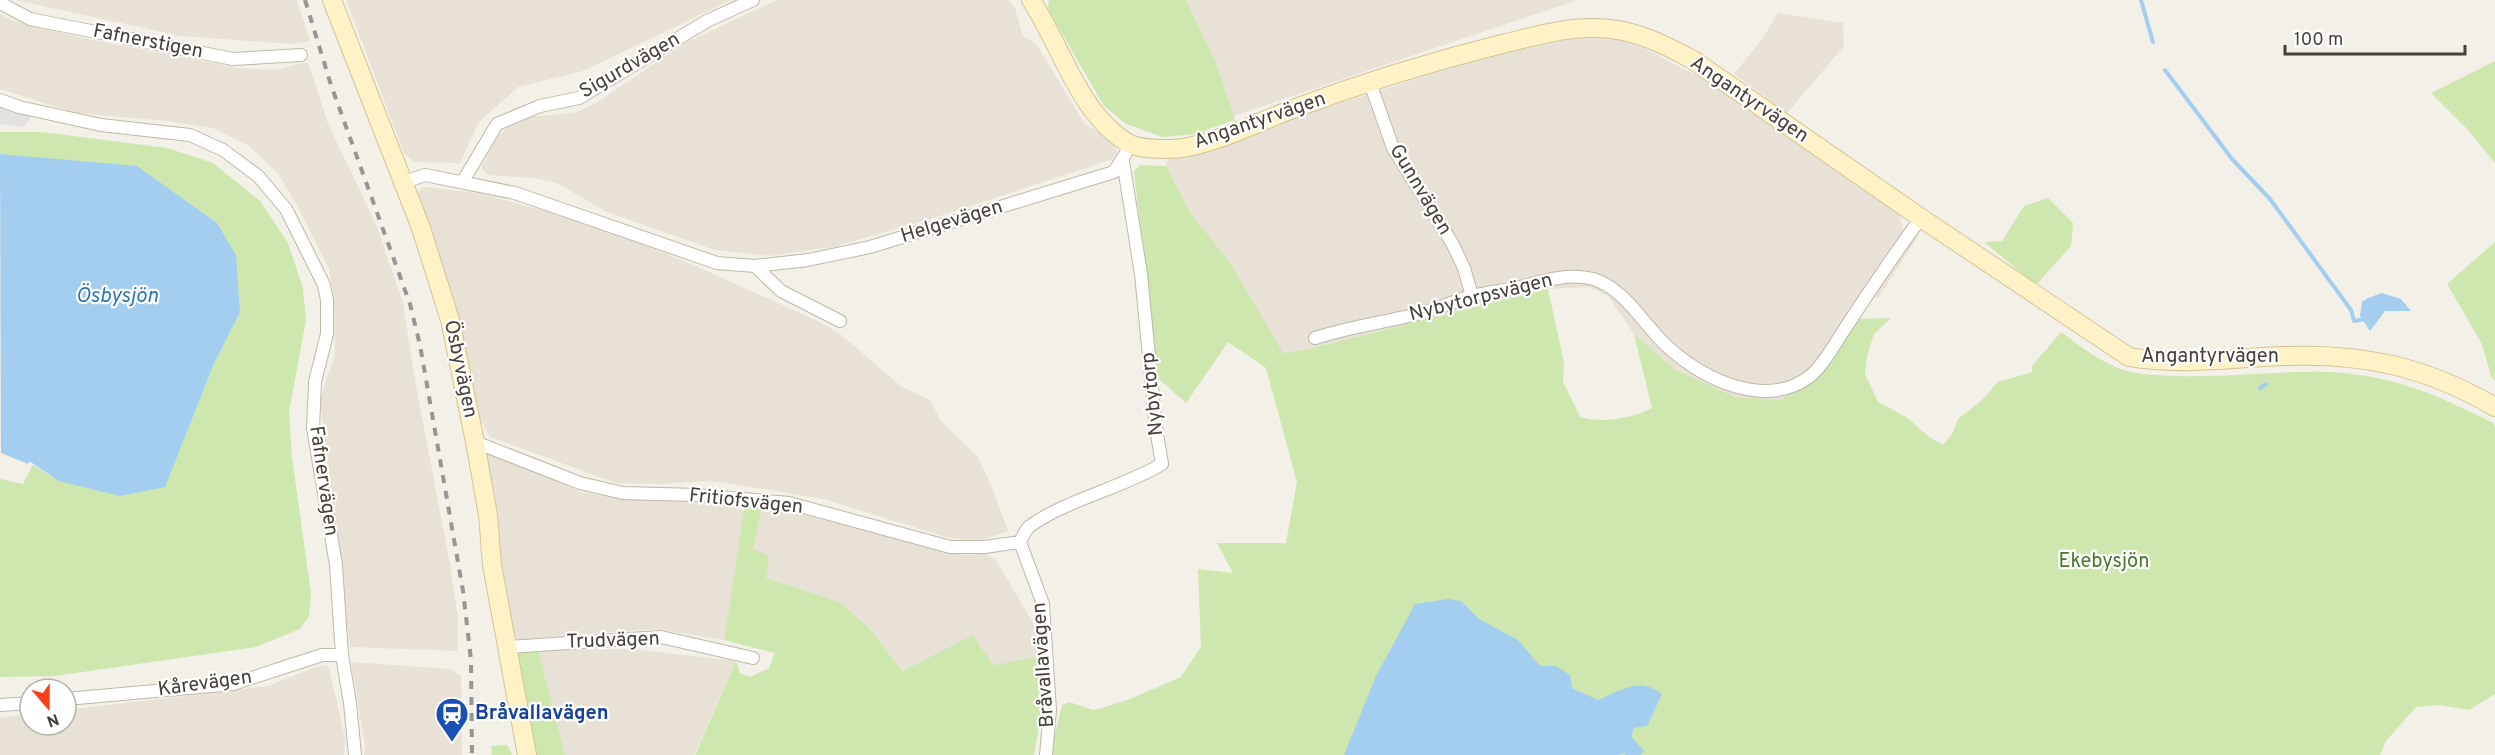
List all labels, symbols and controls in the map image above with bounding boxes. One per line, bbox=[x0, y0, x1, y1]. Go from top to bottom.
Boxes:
scale bar bbox=[2285, 18, 2465, 56]
street label: Fafnerstigen bbox=[91, 19, 205, 65]
street label: Sigurdvägen bbox=[575, 27, 685, 105]
text: 100 m bbox=[2294, 29, 2343, 52]
street label: Angantyrvägen bbox=[1685, 51, 1813, 149]
street label: Angantyrvägen bbox=[1191, 86, 1329, 156]
street label: Gunnvägen bbox=[1383, 140, 1457, 240]
street label: Helgevägen bbox=[898, 194, 1006, 250]
street label: Nybytorpsvägen bbox=[1407, 268, 1555, 328]
water label: Ösbysjön bbox=[76, 283, 159, 310]
street label: Ösbyvägen bbox=[437, 317, 484, 420]
street label: Angantyrvägen bbox=[2141, 344, 2279, 370]
street label: Nybytorp bbox=[1136, 351, 1170, 437]
street label: Fafnervägen bbox=[302, 424, 344, 538]
street label: Fritiofsvägen bbox=[688, 483, 804, 521]
park label: Ekebysjön bbox=[2058, 549, 2150, 575]
street label: Bråvallavägen bbox=[1027, 601, 1061, 729]
street label: Trudvägen bbox=[566, 626, 660, 656]
street label: Kårevägen bbox=[156, 665, 254, 703]
north arrow bbox=[18, 677, 78, 737]
station icon: Bråvallavägen bbox=[434, 696, 470, 743]
place label: Bråvallavägen bbox=[475, 701, 608, 727]
text: N bbox=[44, 708, 61, 731]

